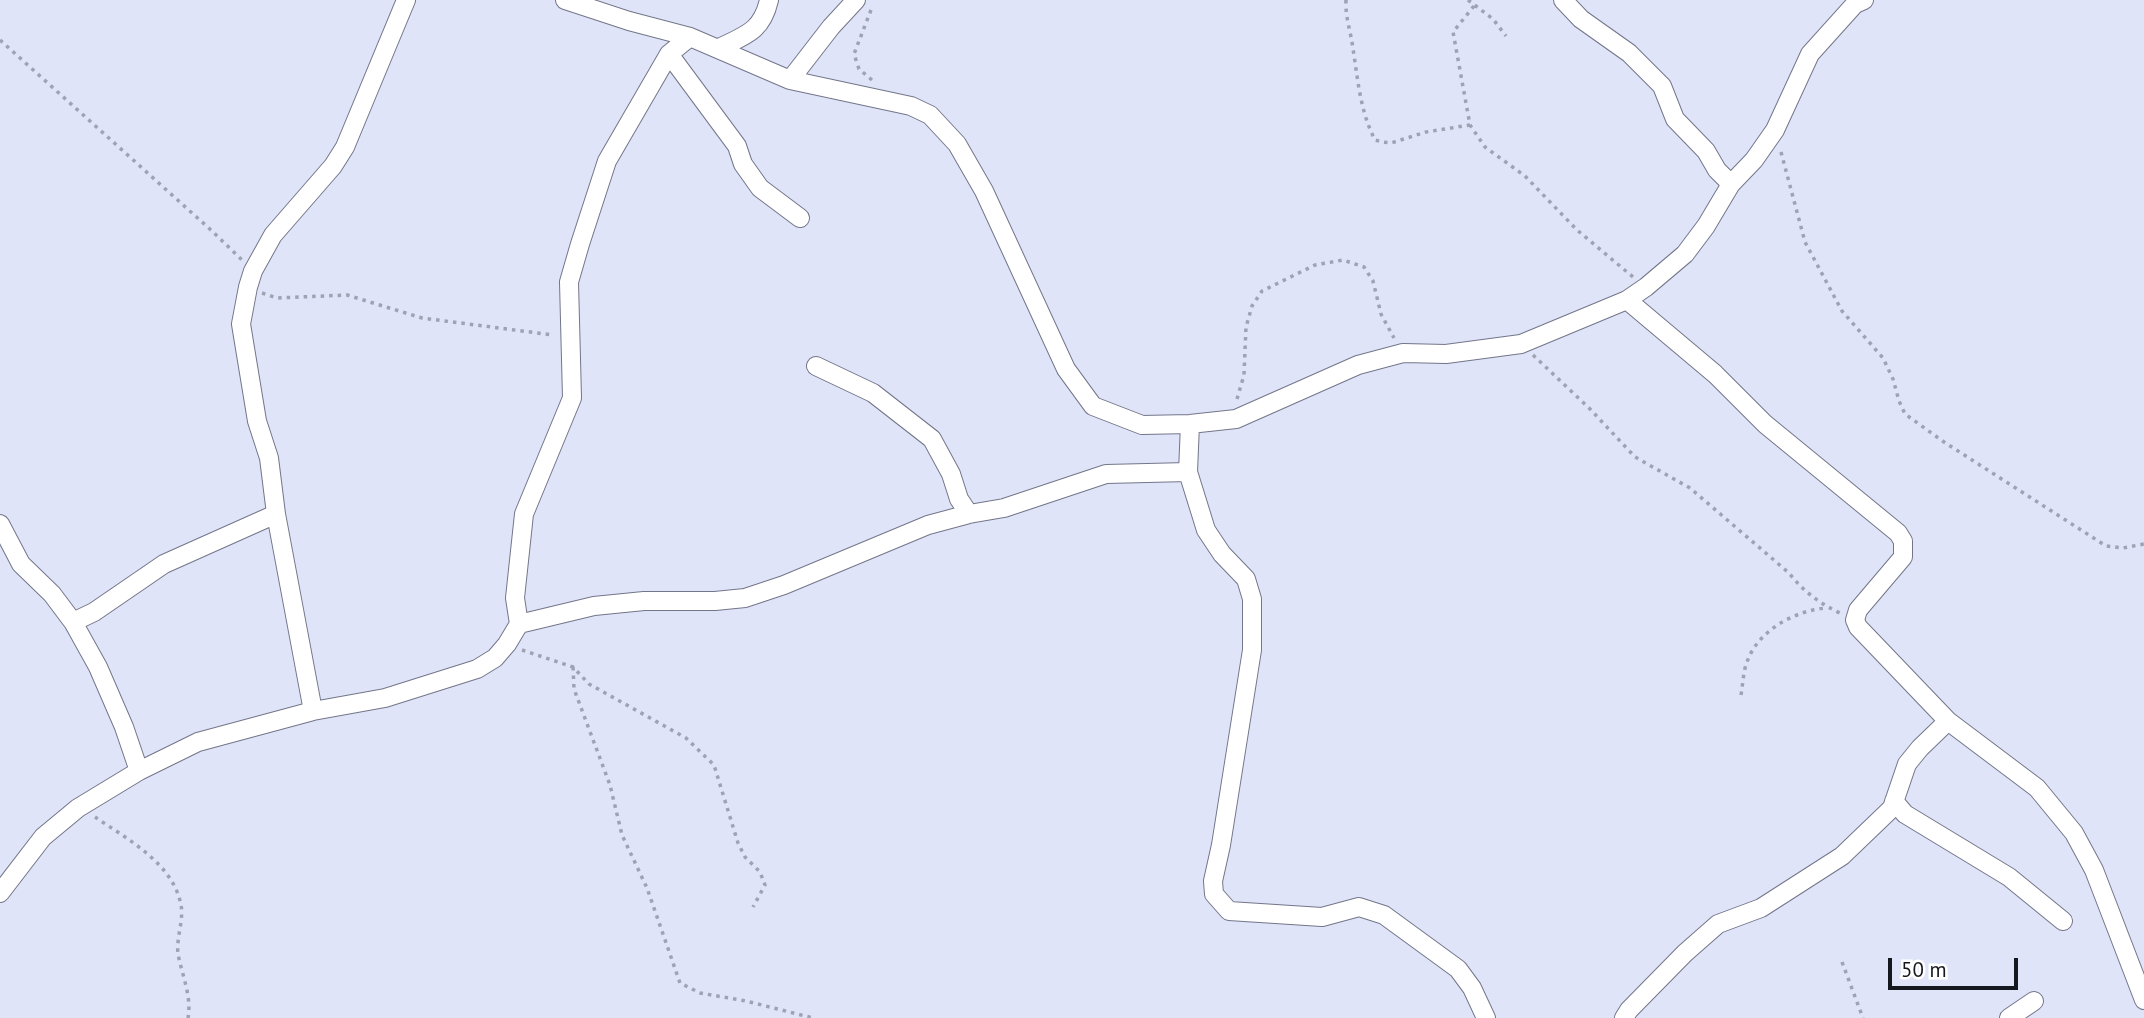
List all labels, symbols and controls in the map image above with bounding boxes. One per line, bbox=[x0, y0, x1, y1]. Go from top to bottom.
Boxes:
scale bar bbox=[1892, 944, 2022, 988]
text: 50 m bbox=[1901, 956, 1947, 983]

